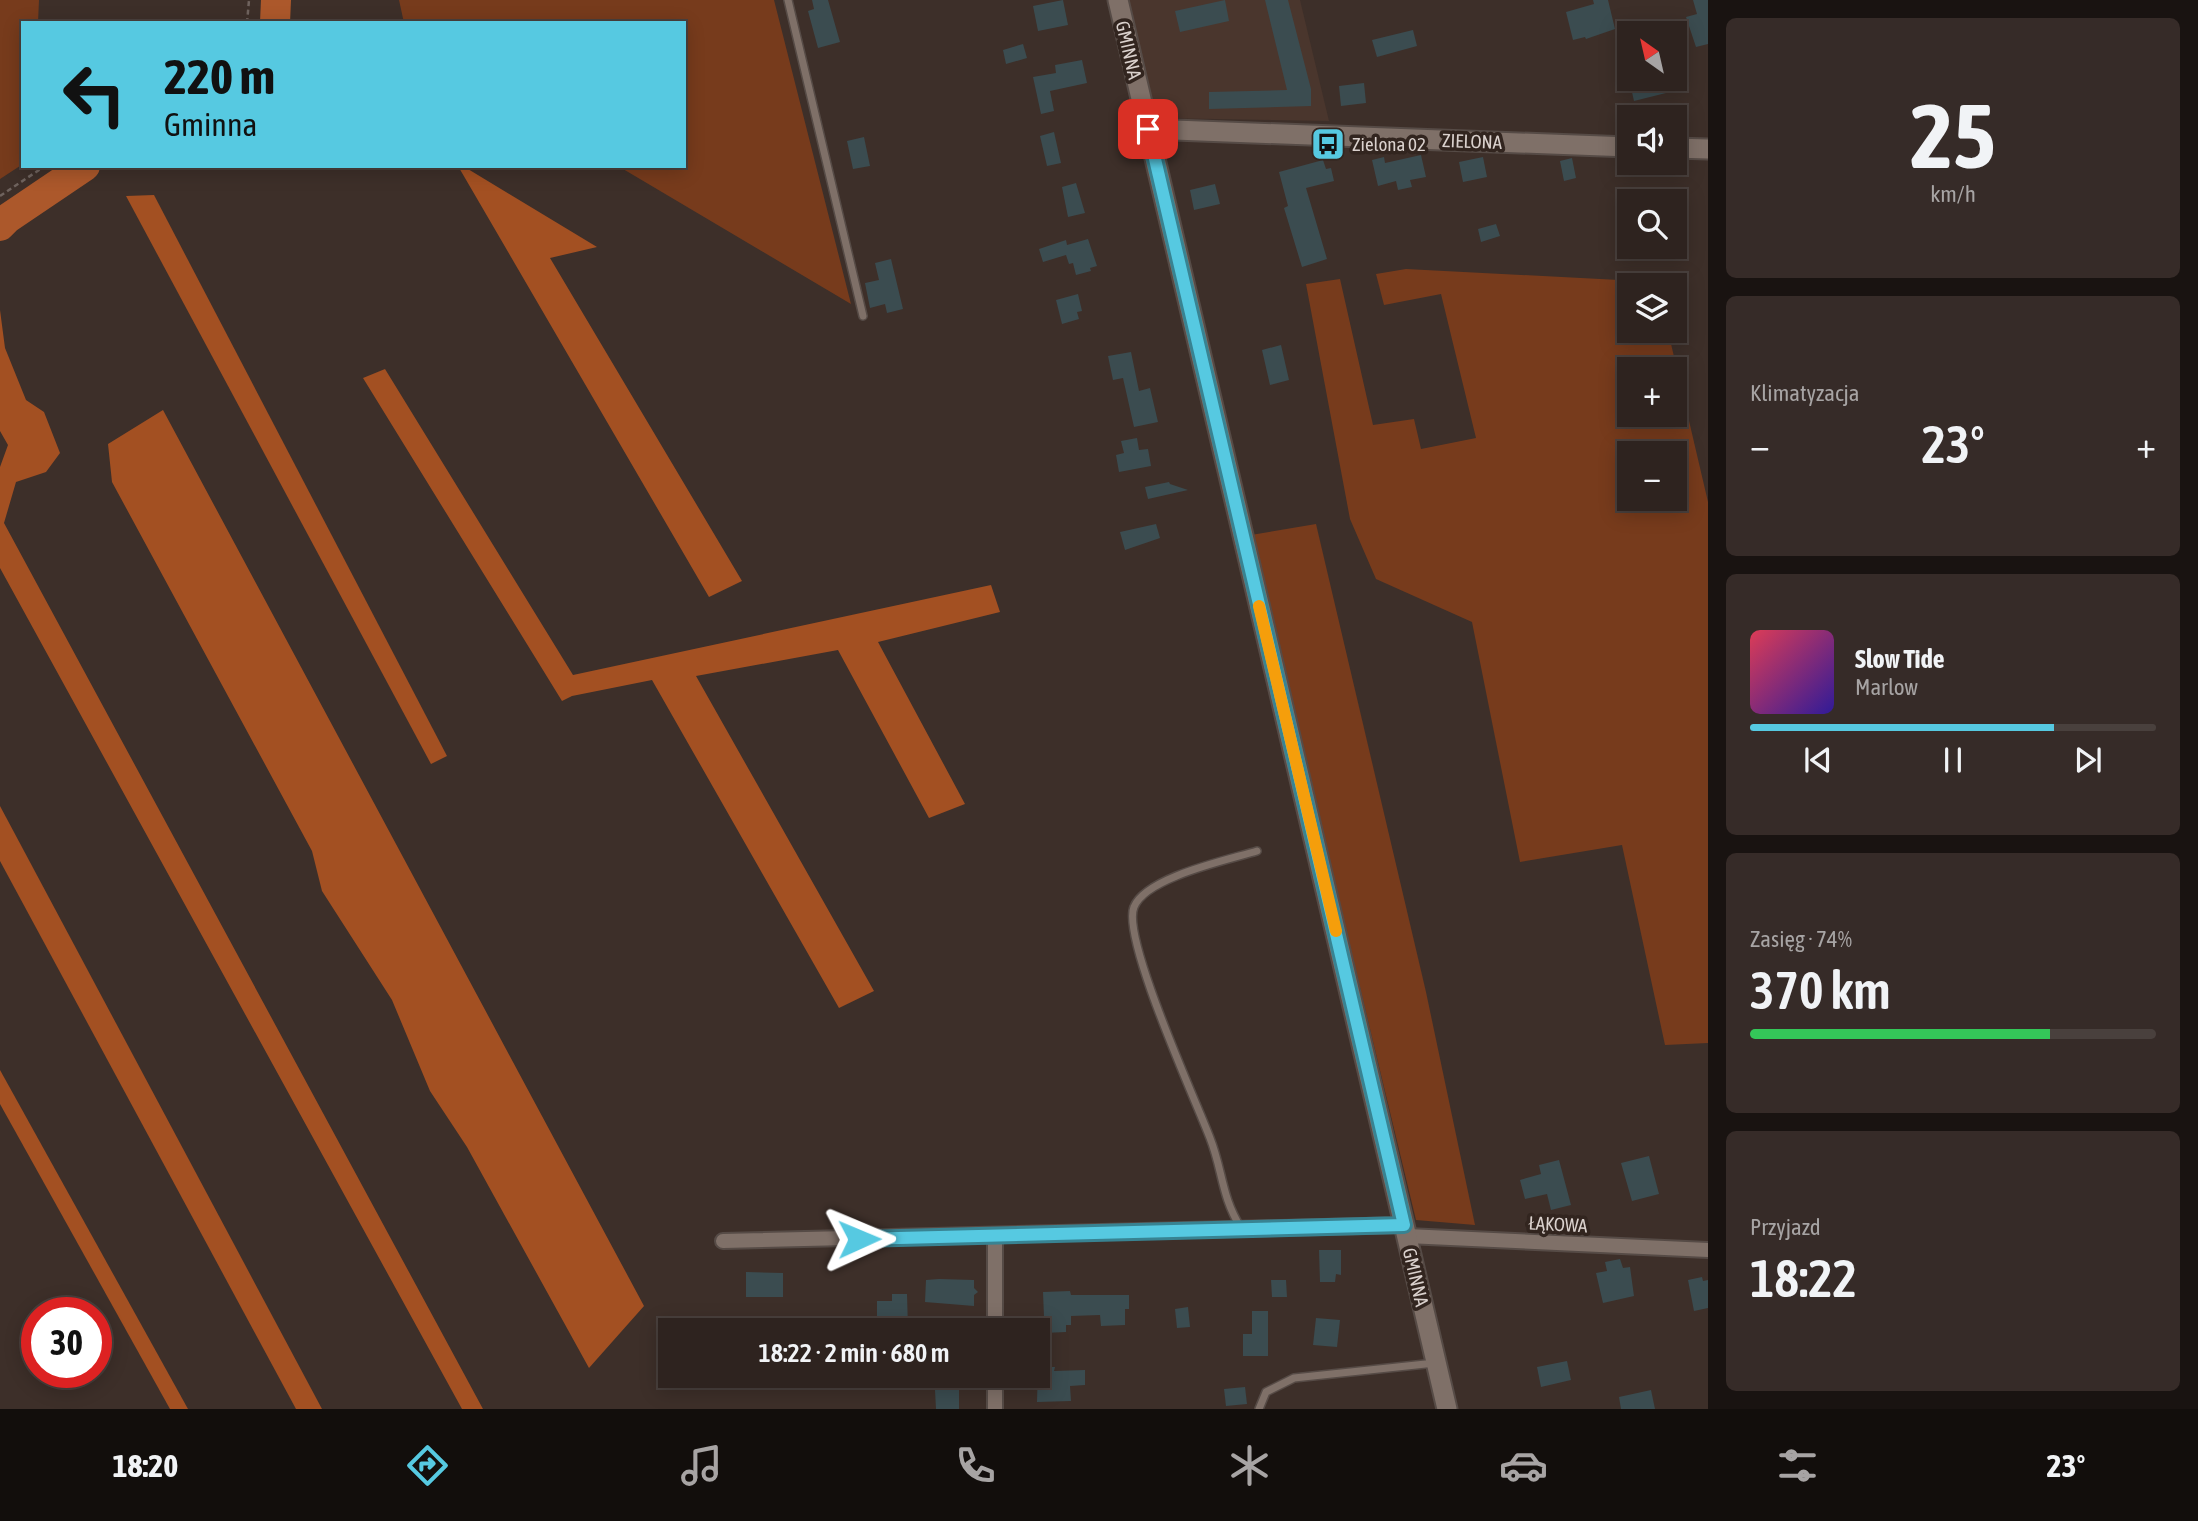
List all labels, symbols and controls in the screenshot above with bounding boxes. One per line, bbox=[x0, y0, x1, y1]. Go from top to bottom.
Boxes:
street label: GMINNA bbox=[1112, 19, 1147, 82]
north arrow bbox=[1617, 21, 1687, 91]
map controls bbox=[1617, 21, 1687, 511]
text: 220 m bbox=[164, 48, 275, 104]
icon: left bbox=[49, 49, 140, 140]
text: 25 bbox=[1910, 83, 1996, 187]
pin bbox=[1118, 99, 1178, 159]
button: sound bbox=[1617, 105, 1687, 175]
text: Gminna bbox=[164, 106, 257, 143]
icon: arrive bbox=[1129, 110, 1167, 148]
bus stop icon: Zielona 02 bbox=[1309, 125, 1347, 163]
street label: ZIELONA bbox=[1442, 129, 1503, 153]
place label: Zielona 02 bbox=[1352, 133, 1426, 155]
text: km/h bbox=[1930, 181, 1976, 207]
button: search bbox=[1617, 189, 1687, 259]
button: layers bbox=[1617, 273, 1687, 343]
button: + bbox=[1617, 357, 1687, 427]
text: Klimatyzacja bbox=[1750, 380, 1859, 406]
text: 23° bbox=[1921, 414, 1985, 474]
text: − bbox=[1750, 423, 1770, 466]
text: + bbox=[2136, 423, 2156, 466]
button: − bbox=[1617, 441, 1687, 511]
text: Slow Tide bbox=[1855, 644, 1945, 674]
text: Marlow bbox=[1855, 674, 1918, 700]
icon: previous bbox=[1799, 741, 1837, 779]
icon: pause bbox=[1934, 741, 1972, 779]
icon: next bbox=[2069, 741, 2107, 779]
text: Zasięg · 74% bbox=[1750, 926, 1852, 952]
text: 370 km bbox=[1750, 960, 1891, 1020]
position arrow bbox=[822, 1202, 896, 1276]
street label: ŁĄKOWA bbox=[1528, 1211, 1589, 1237]
text: Przyjazd bbox=[1750, 1214, 1821, 1240]
street label: GMINNA bbox=[1399, 1246, 1434, 1309]
text: 18:22 bbox=[1750, 1248, 1857, 1308]
speed limit sign: 30 bbox=[21, 1297, 112, 1388]
text: 18:22 · 2 min · 680 m bbox=[759, 1338, 949, 1368]
icon: directions bbox=[403, 1441, 452, 1490]
icon: music bbox=[677, 1441, 726, 1490]
icon: phone bbox=[951, 1441, 1000, 1490]
icon: climate bbox=[1225, 1441, 1274, 1490]
icon: car bbox=[1499, 1441, 1548, 1490]
icon: filters bbox=[1773, 1441, 1822, 1490]
text: 18:20 bbox=[112, 1447, 178, 1484]
text: 23° bbox=[2047, 1447, 2085, 1484]

